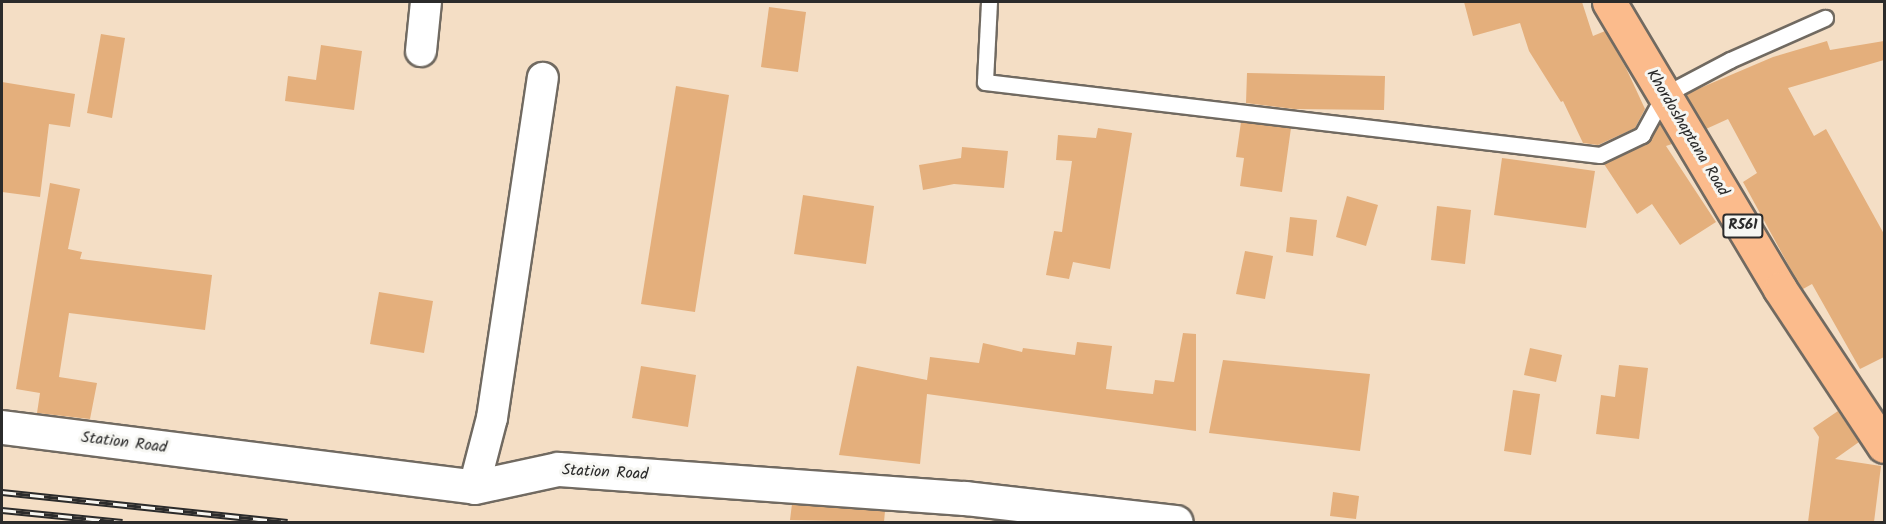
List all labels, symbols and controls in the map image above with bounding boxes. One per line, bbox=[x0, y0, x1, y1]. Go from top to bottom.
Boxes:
street label: Khordoshaptana Road bbox=[1642, 66, 1732, 200]
road number: R561 bbox=[1722, 214, 1764, 238]
street label: Station Road bbox=[80, 428, 168, 458]
street label: Station Road bbox=[561, 461, 649, 485]

